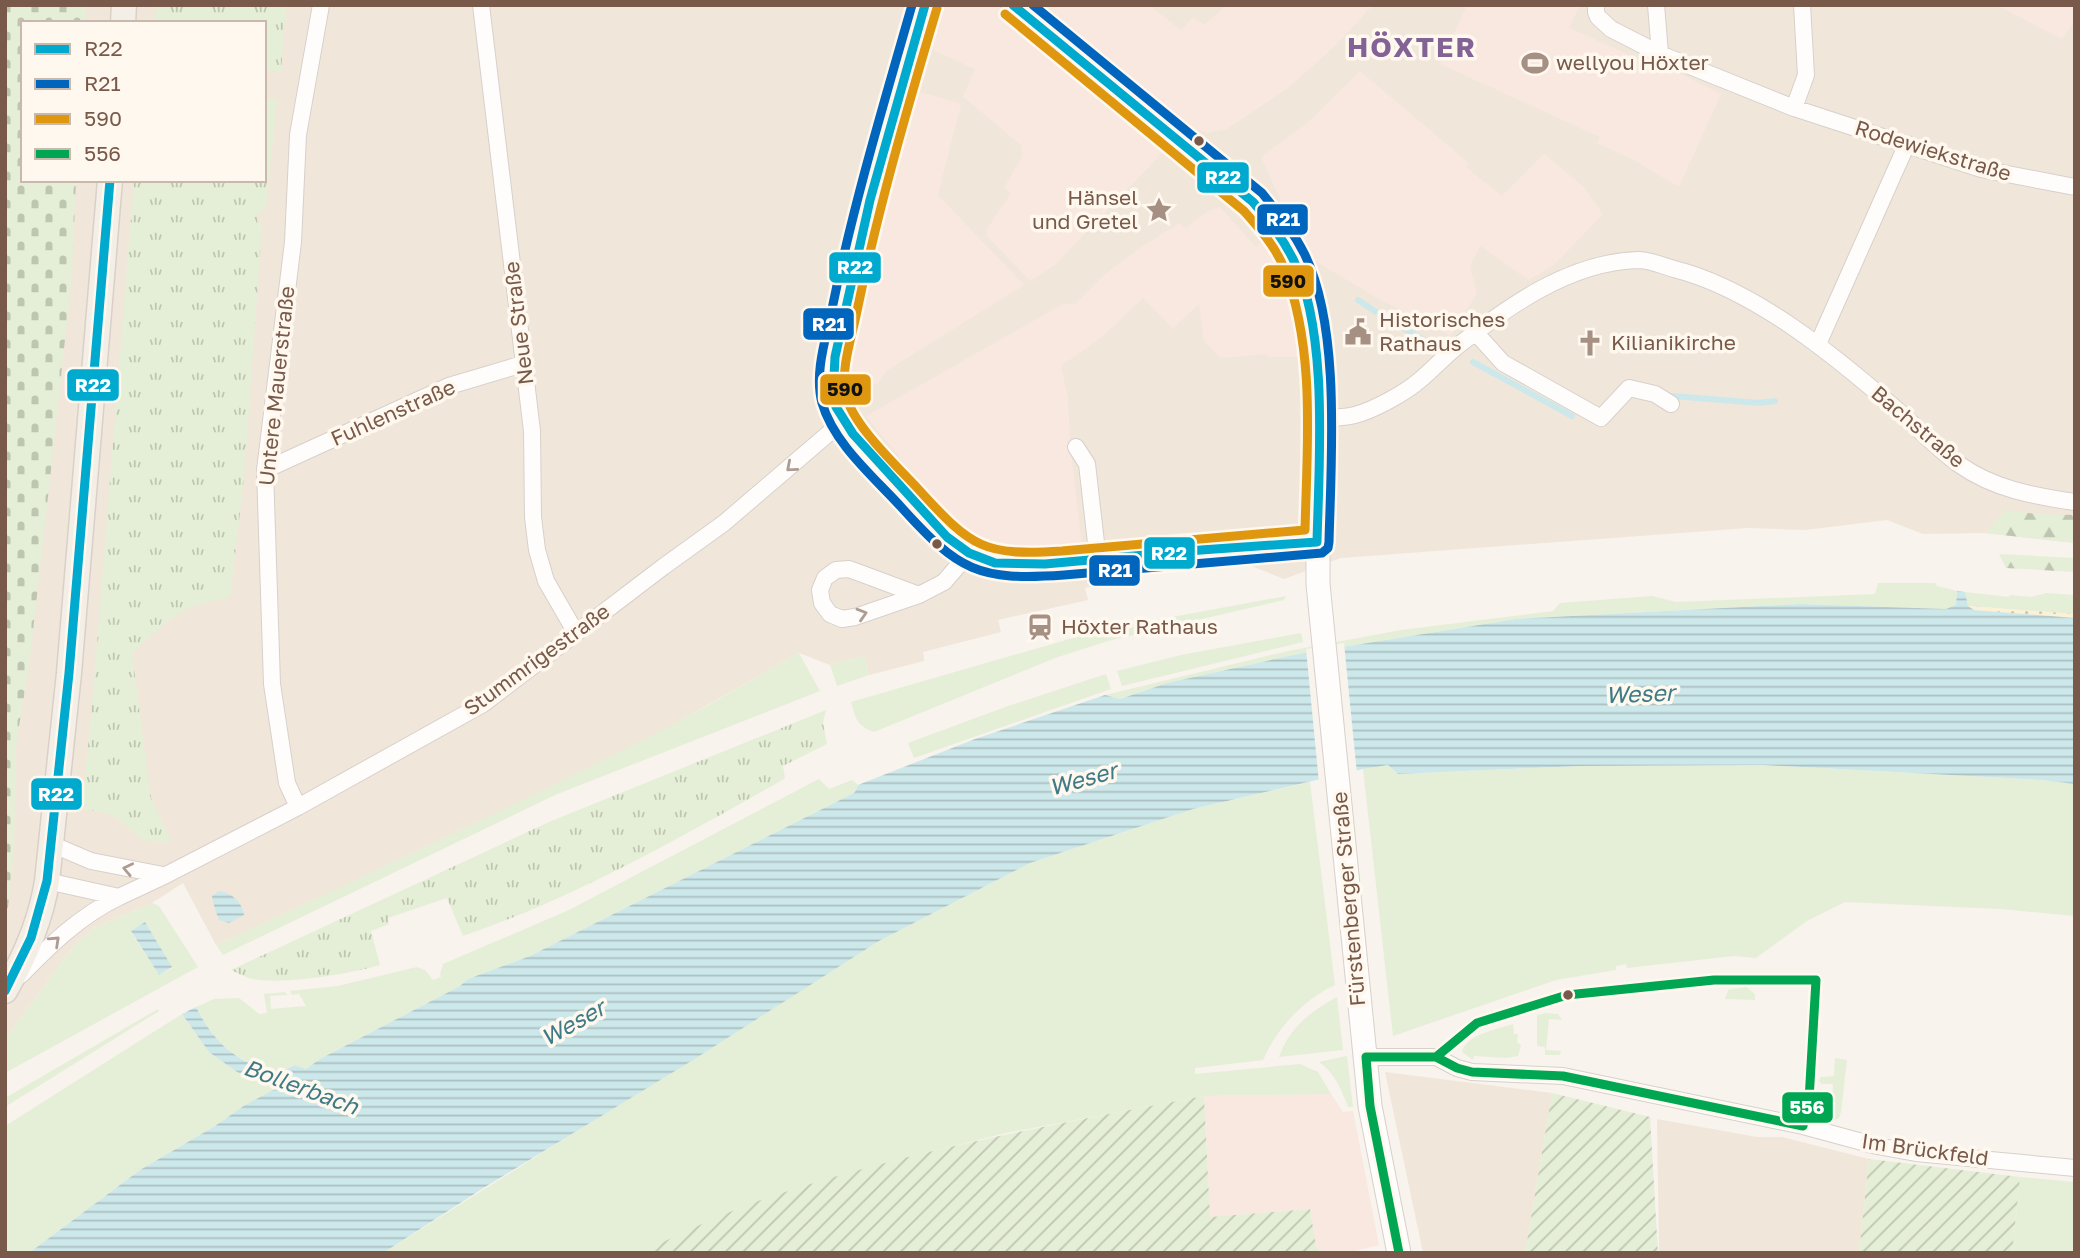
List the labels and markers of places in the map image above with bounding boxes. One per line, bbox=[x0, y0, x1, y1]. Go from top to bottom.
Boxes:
sports icon: wellyou Höxter bbox=[1520, 48, 1550, 78]
place label: wellyou Höxter bbox=[1556, 49, 1709, 75]
unlabelled marker bbox=[1192, 134, 1206, 148]
place label: Hänsel und Gretel bbox=[1032, 184, 1138, 234]
place icon: Hänsel und Gretel bbox=[1144, 195, 1174, 225]
place label: Historisches Rathaus bbox=[1379, 306, 1505, 356]
public building icon: Historisches Rathaus bbox=[1343, 317, 1373, 347]
church icon: Kilianikirche bbox=[1575, 328, 1605, 358]
place label: Kilianikirche bbox=[1611, 329, 1736, 355]
unlabelled marker bbox=[930, 537, 944, 551]
station icon: Höxter Rathaus bbox=[1025, 612, 1055, 642]
place label: Höxter Rathaus bbox=[1061, 613, 1218, 639]
unlabelled marker bbox=[1561, 988, 1575, 1002]

